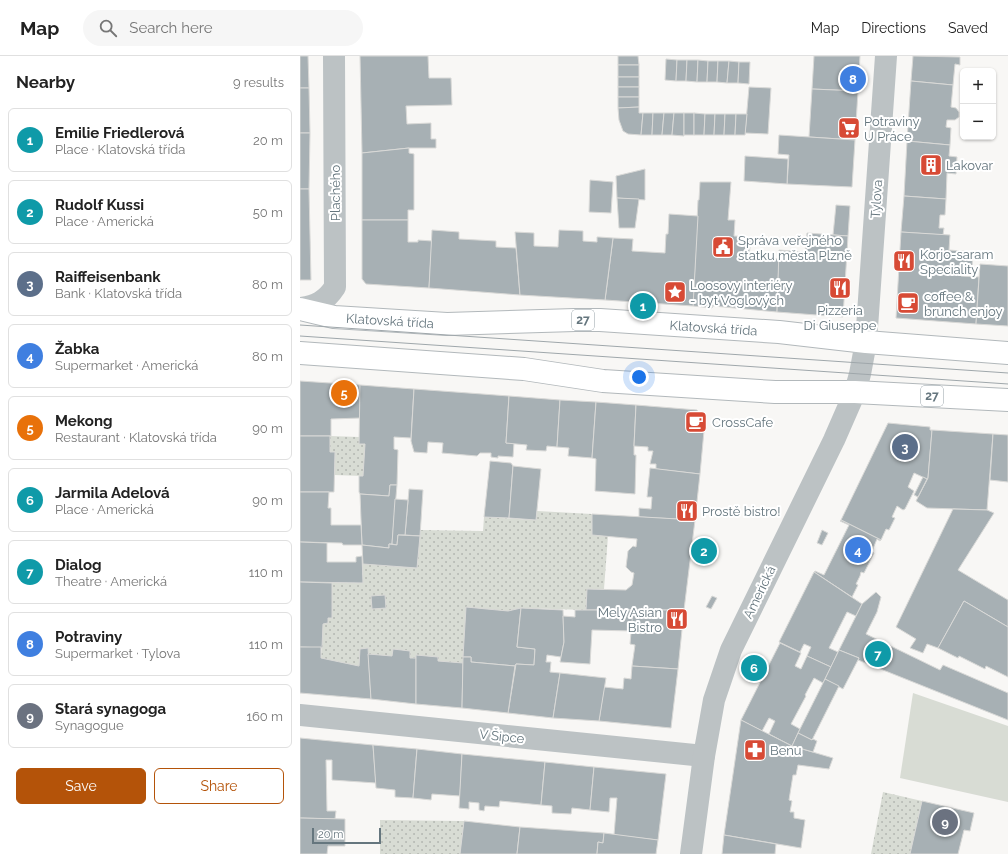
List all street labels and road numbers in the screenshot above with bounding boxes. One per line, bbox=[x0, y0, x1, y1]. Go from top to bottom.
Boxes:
street label: Plachého bbox=[328, 165, 343, 221]
street label: Tylova bbox=[868, 179, 885, 219]
road number: 27 bbox=[572, 310, 594, 330]
street label: Klatovská třída bbox=[346, 311, 434, 331]
street label: Klatovská třída bbox=[669, 318, 758, 339]
road number: 27 bbox=[921, 386, 943, 406]
street label: Americká bbox=[740, 563, 779, 621]
street label: V Šipce bbox=[479, 726, 526, 746]

